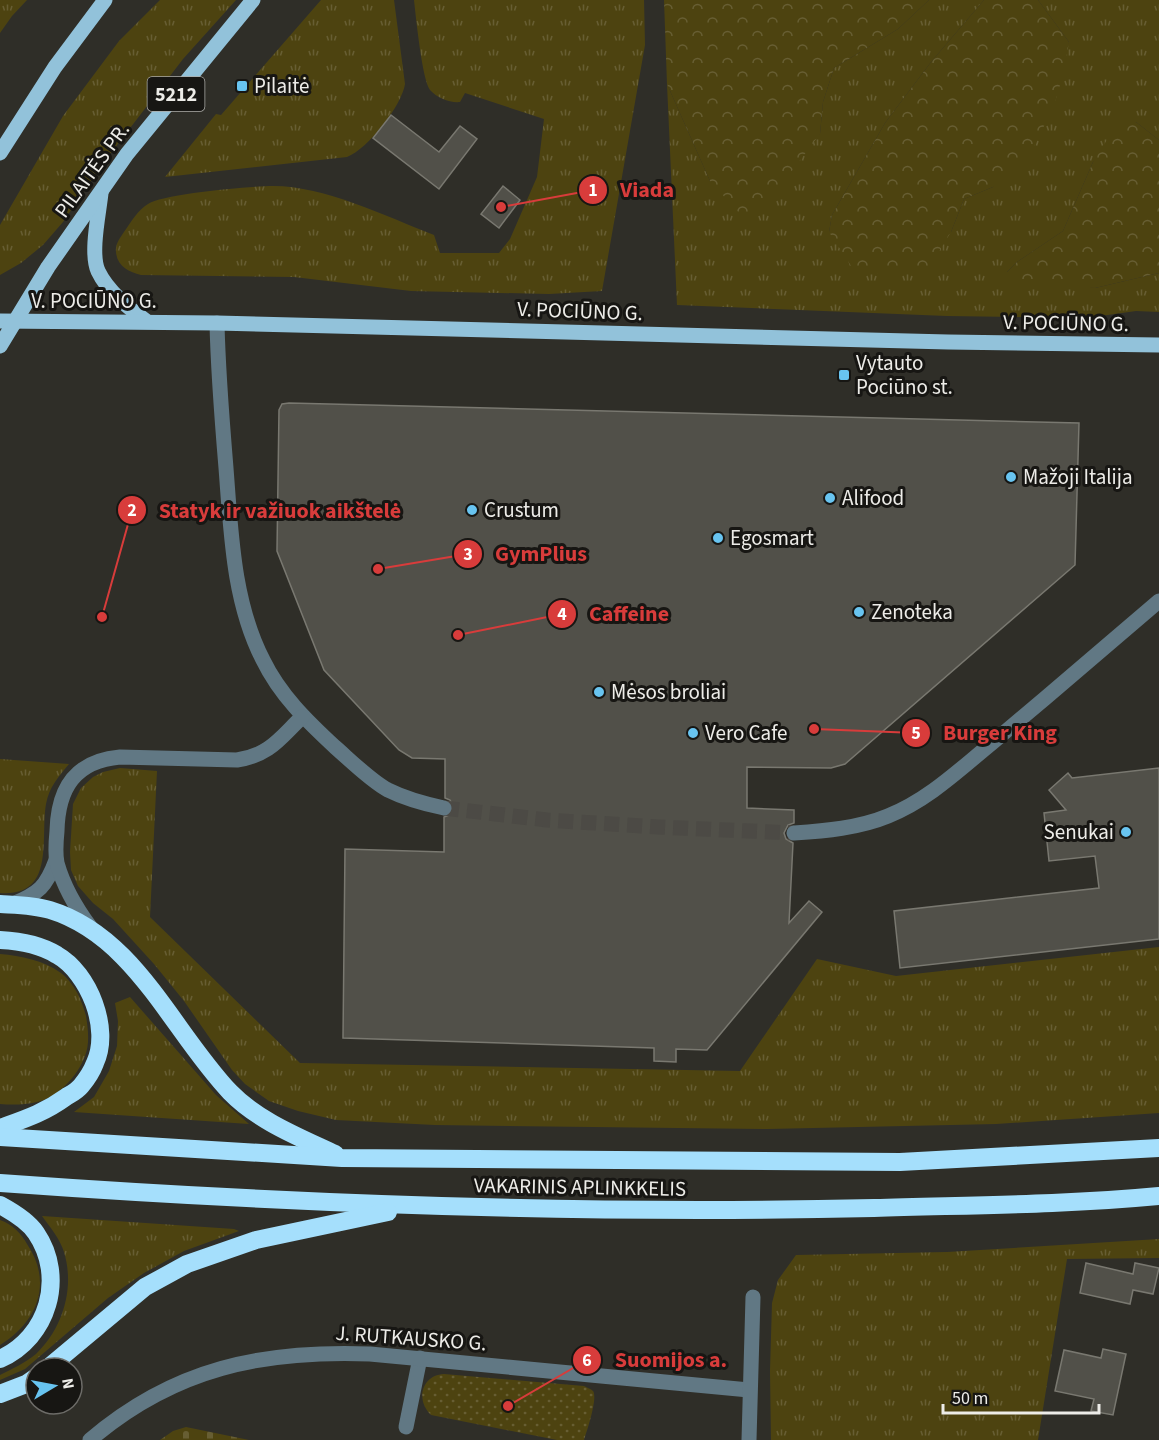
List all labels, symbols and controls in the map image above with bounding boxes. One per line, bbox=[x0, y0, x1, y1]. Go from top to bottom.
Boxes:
place label: Pilaitė bbox=[254, 71, 309, 101]
road number: 5212 bbox=[148, 77, 204, 111]
marker: Pilaitė bbox=[235, 79, 249, 93]
street label: PILAITĖS PR. bbox=[47, 116, 137, 224]
callout: Viada bbox=[578, 170, 686, 210]
text: Viada bbox=[619, 174, 674, 206]
text: 1 bbox=[588, 178, 598, 203]
street label: V. POCIŪNO G. bbox=[31, 286, 157, 316]
street label: V. POCIŪNO G. bbox=[517, 294, 643, 328]
street label: V. POCIŪNO G. bbox=[1003, 307, 1129, 339]
place label: Vytauto Pociūno st. bbox=[856, 348, 953, 402]
marker: Vytauto Pociūno st. bbox=[837, 368, 851, 382]
place label: Mažoji Italija bbox=[1023, 462, 1133, 492]
marker: Mažoji Italija bbox=[1004, 470, 1018, 484]
place label: Alifood bbox=[842, 483, 904, 513]
callout: Statyk ir važiuok aikštelė bbox=[117, 490, 414, 530]
marker: Alifood bbox=[823, 491, 837, 505]
text: Statyk ir važiuok aikštelė bbox=[159, 495, 401, 527]
place label: Crustum bbox=[484, 495, 559, 525]
text: 2 bbox=[127, 498, 137, 523]
marker: Crustum bbox=[465, 503, 479, 517]
place label: Egosmart bbox=[730, 523, 814, 553]
marker: Egosmart bbox=[711, 531, 725, 545]
callout: GymPlius bbox=[453, 534, 599, 574]
text: GymPlius bbox=[495, 538, 587, 570]
text: 3 bbox=[463, 542, 473, 567]
callout: Caffeine bbox=[547, 594, 681, 634]
place label: Zenoteka bbox=[871, 597, 953, 627]
text: Caffeine bbox=[589, 598, 669, 630]
text: 4 bbox=[557, 602, 567, 627]
marker: Zenoteka bbox=[852, 605, 866, 619]
place label: Mėsos broliai bbox=[611, 677, 726, 707]
marker: Mėsos broliai bbox=[592, 685, 606, 699]
callout: Burger King bbox=[901, 713, 1069, 753]
text: Burger King bbox=[943, 717, 1057, 749]
place label: Vero Cafe bbox=[705, 718, 788, 748]
text: 5 bbox=[911, 721, 921, 746]
marker: Vero Cafe bbox=[686, 726, 700, 740]
place label: Senukai bbox=[1044, 817, 1114, 847]
marker: Senukai bbox=[1119, 825, 1133, 839]
street label: VAKARINIS APLINKKELIS bbox=[474, 1170, 686, 1204]
street label: J. RUTKAUSKO G. bbox=[334, 1318, 488, 1358]
callout: Suomijos a. bbox=[572, 1340, 739, 1380]
text: Suomijos a. bbox=[615, 1344, 727, 1376]
text: 6 bbox=[582, 1348, 592, 1373]
north arrow bbox=[24, 1356, 84, 1416]
text: N bbox=[56, 1376, 80, 1391]
scale bar bbox=[943, 1377, 1099, 1415]
text: 50 m bbox=[952, 1386, 988, 1411]

